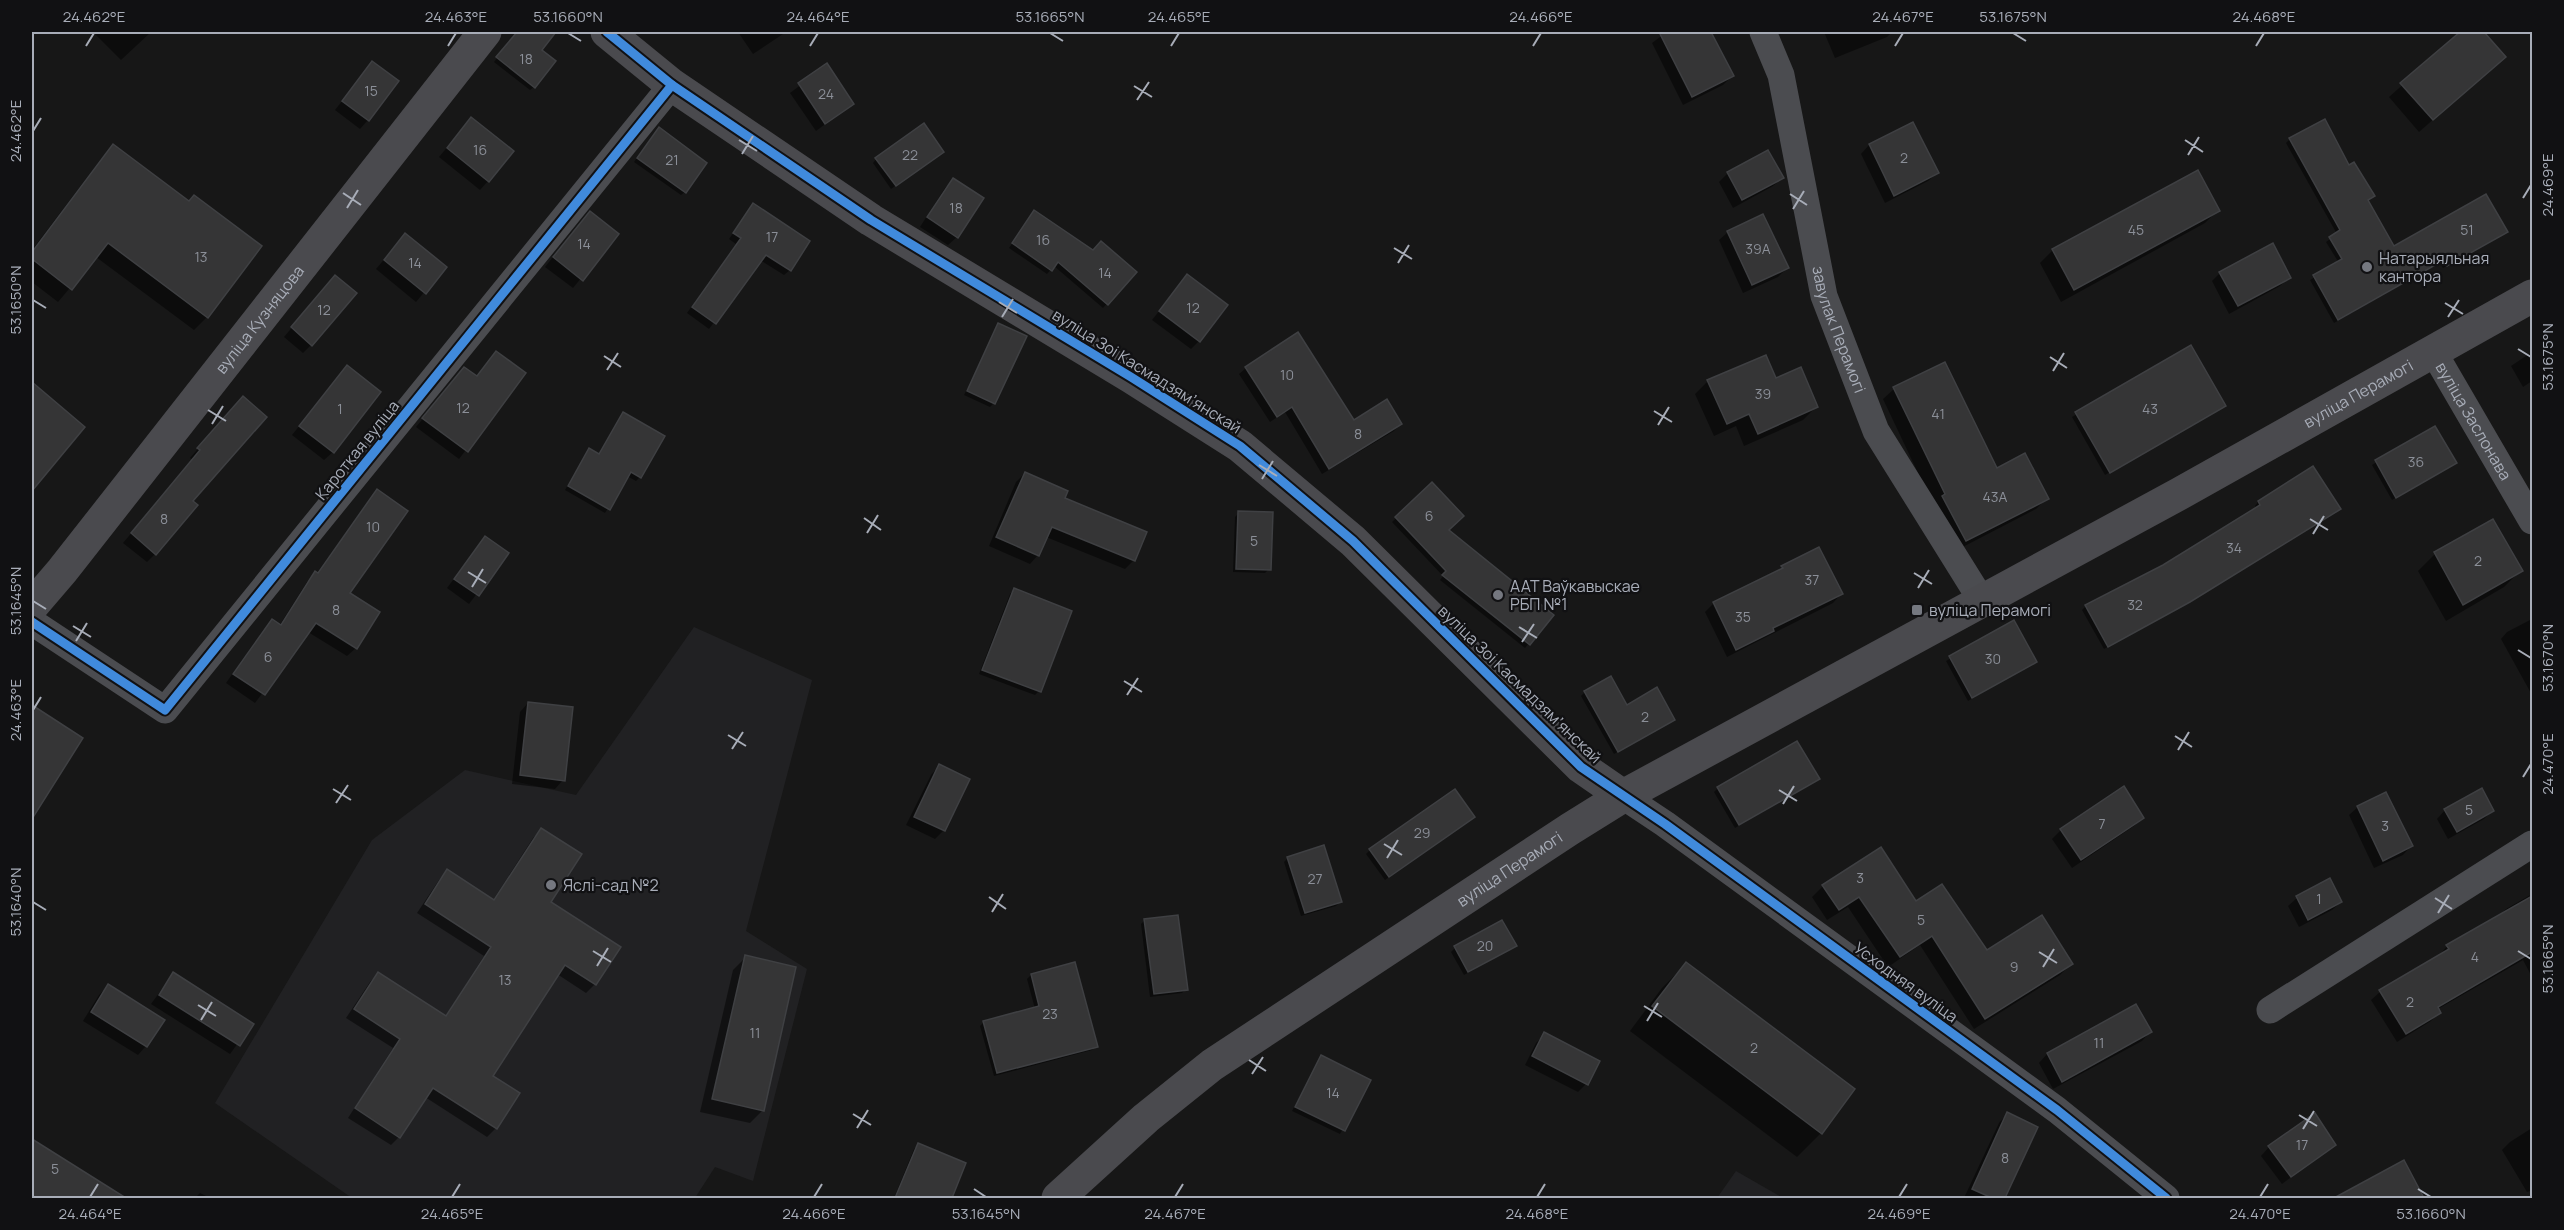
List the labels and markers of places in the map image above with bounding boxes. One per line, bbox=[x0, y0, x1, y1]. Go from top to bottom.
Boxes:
place label: Натарыяльная кантора bbox=[2379, 247, 2489, 287]
marker: Натарыяльная кантора bbox=[2360, 260, 2374, 274]
place label: ААТ Ваўкавыскае РБП №1 bbox=[1510, 575, 1640, 615]
marker: ААТ Ваўкавыскае РБП №1 bbox=[1491, 588, 1505, 602]
place label: вуліца Перамогі bbox=[1929, 599, 2051, 621]
marker: вуліца Перамогі bbox=[1910, 603, 1924, 617]
place label: Яслі-сад №2 bbox=[563, 874, 659, 896]
marker: Яслі-сад №2 bbox=[544, 878, 558, 892]

